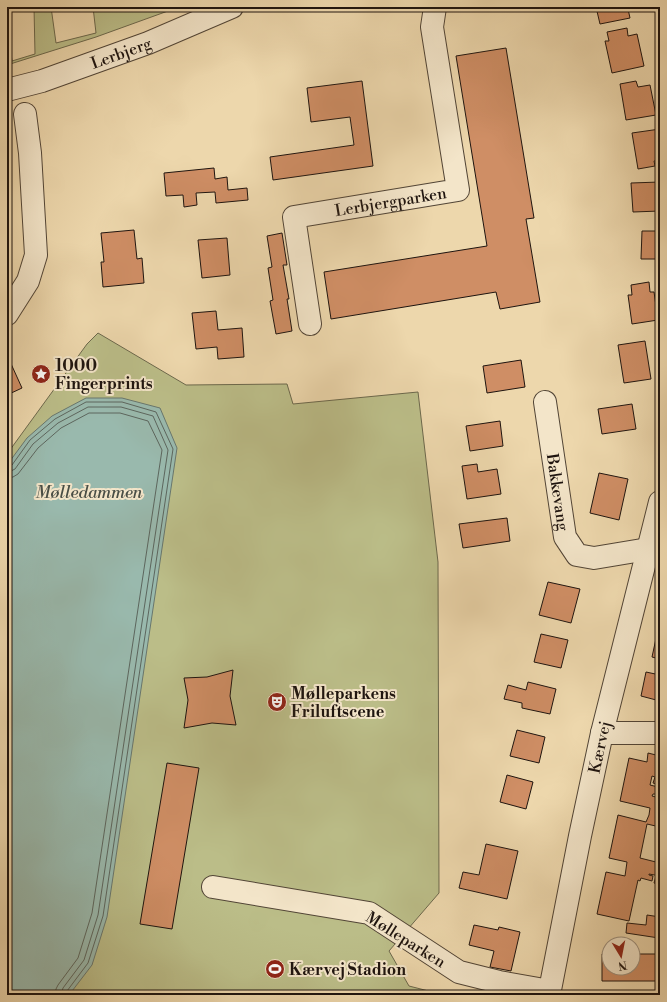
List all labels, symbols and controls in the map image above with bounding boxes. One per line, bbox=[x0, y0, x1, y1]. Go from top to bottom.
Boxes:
street label: Lerbjerg bbox=[88, 33, 155, 74]
street label: Lerbjergparken bbox=[333, 183, 449, 221]
place label: 1000 Fingerprints bbox=[55, 356, 153, 394]
place icon: 1000 Fingerprints bbox=[30, 363, 52, 385]
street label: Bakkevang bbox=[542, 451, 573, 533]
water label: Mølledammen bbox=[36, 482, 143, 504]
place label: Mølleparkens Friluftscene bbox=[291, 684, 396, 722]
theatre icon: Mølleparkens Friluftscene bbox=[266, 691, 288, 713]
street label: Kærvej bbox=[585, 719, 616, 775]
street label: Mølleparken bbox=[362, 907, 450, 973]
north arrow bbox=[601, 936, 641, 976]
text: N bbox=[617, 957, 628, 973]
sports icon: Kærvej Stadion bbox=[264, 958, 286, 980]
place label: Kærvej Stadion bbox=[289, 960, 406, 980]

